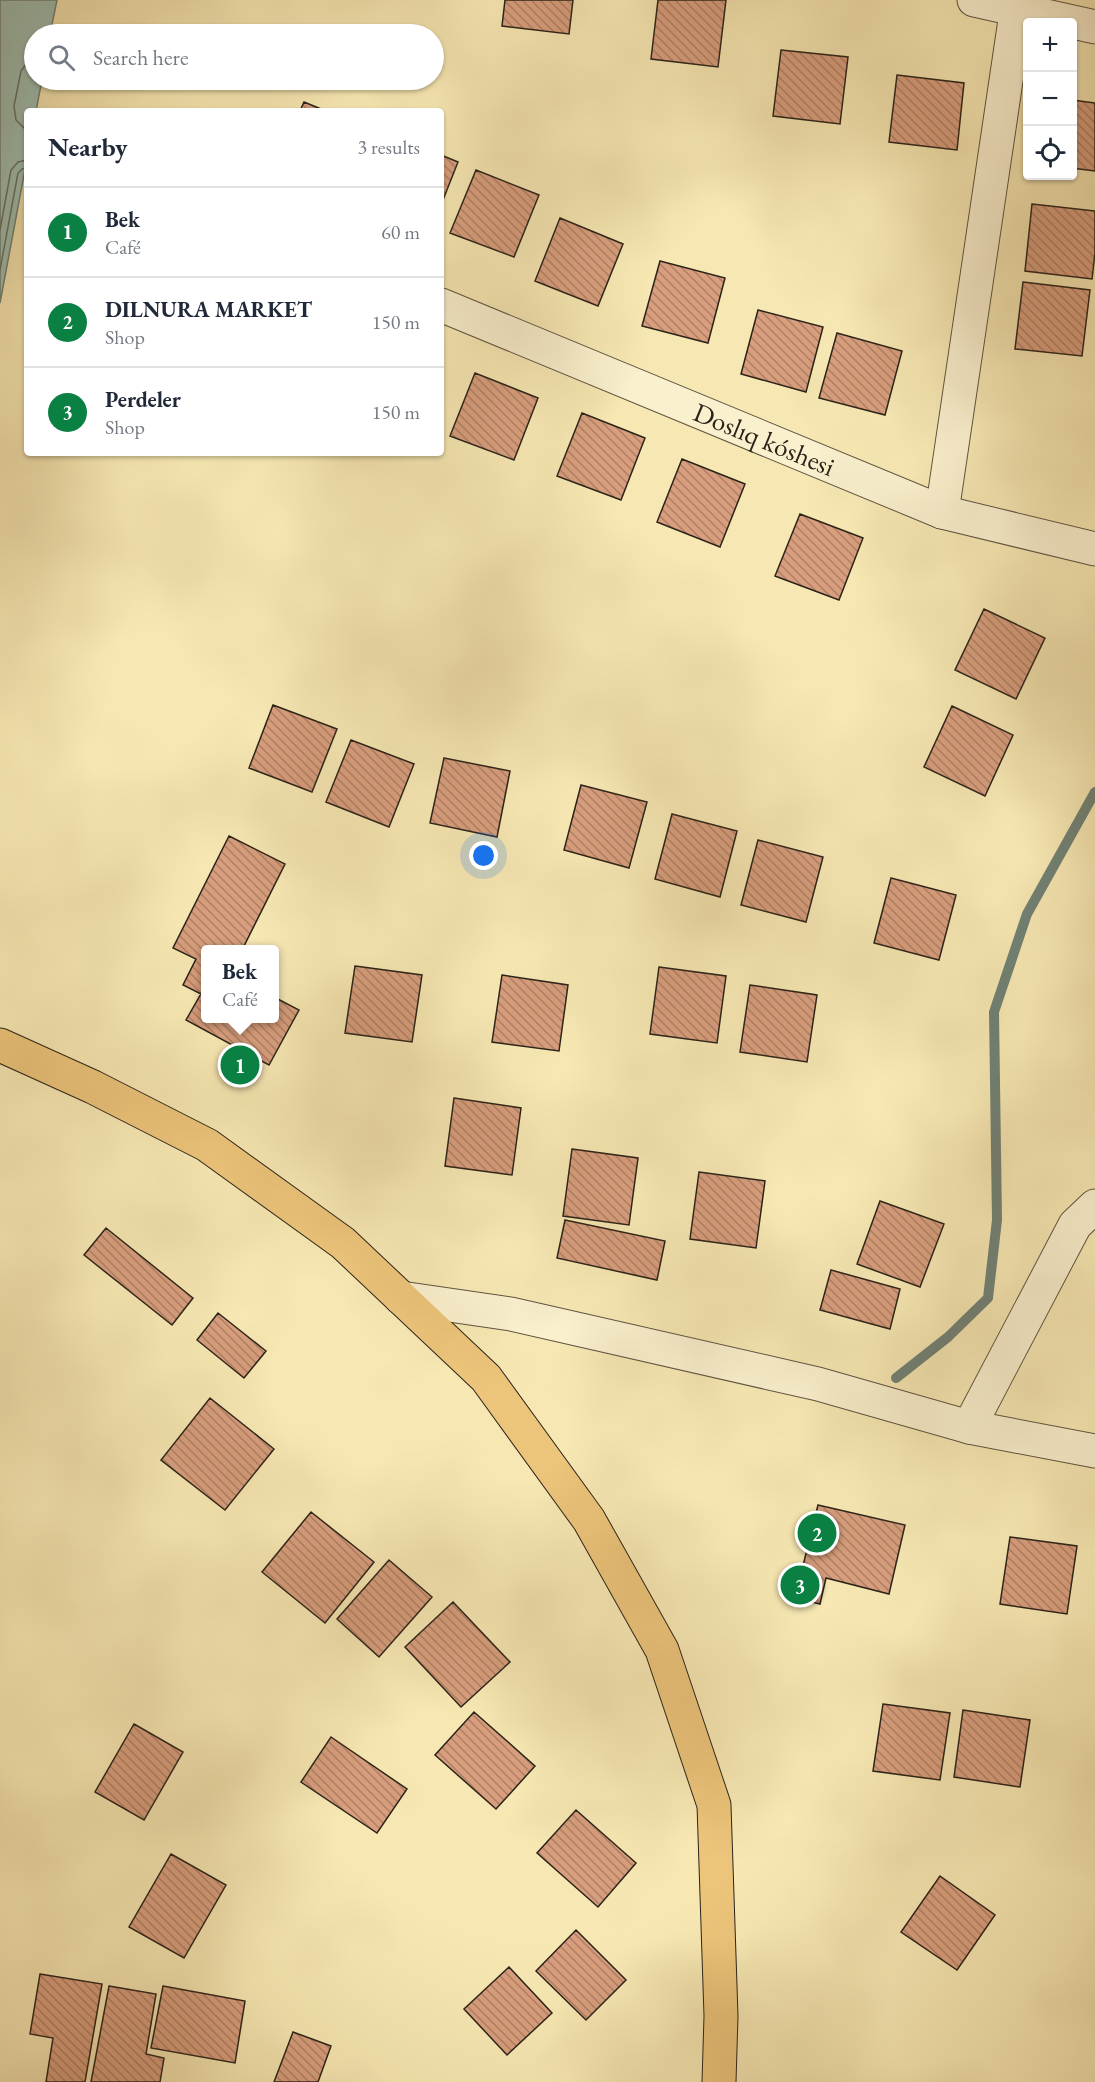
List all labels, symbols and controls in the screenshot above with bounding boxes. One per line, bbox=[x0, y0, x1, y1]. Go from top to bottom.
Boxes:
map controls bbox=[1023, 18, 1077, 180]
button: + bbox=[1023, 18, 1077, 72]
search box bbox=[24, 24, 444, 90]
icon: search bbox=[45, 41, 78, 74]
text: Search here bbox=[93, 43, 188, 72]
button: − bbox=[1023, 72, 1077, 126]
button: locate bbox=[1023, 126, 1077, 180]
text: Nearby bbox=[48, 130, 128, 164]
text: 3 results bbox=[357, 134, 420, 160]
text: Bek bbox=[105, 205, 140, 234]
text: 1 bbox=[62, 219, 73, 245]
text: 60 m bbox=[381, 219, 420, 245]
text: Café bbox=[105, 234, 141, 260]
text: DILNURA MARKET bbox=[105, 295, 312, 324]
text: 2 bbox=[62, 309, 73, 335]
text: 150 m bbox=[372, 309, 420, 335]
text: Shop bbox=[105, 324, 145, 350]
text: Perdeler bbox=[105, 385, 181, 414]
street label: Doslıq kóshesi bbox=[689, 394, 841, 484]
text: 3 bbox=[62, 399, 73, 425]
text: 150 m bbox=[372, 399, 420, 425]
text: Shop bbox=[105, 414, 145, 440]
your location bbox=[469, 841, 498, 870]
popup bbox=[201, 945, 279, 1023]
text: Bek bbox=[222, 957, 257, 986]
text: Café bbox=[222, 986, 258, 1012]
pin: 1 bbox=[220, 1042, 260, 1088]
pin: 2 bbox=[798, 1510, 836, 1556]
pin: 3 bbox=[780, 1562, 820, 1608]

